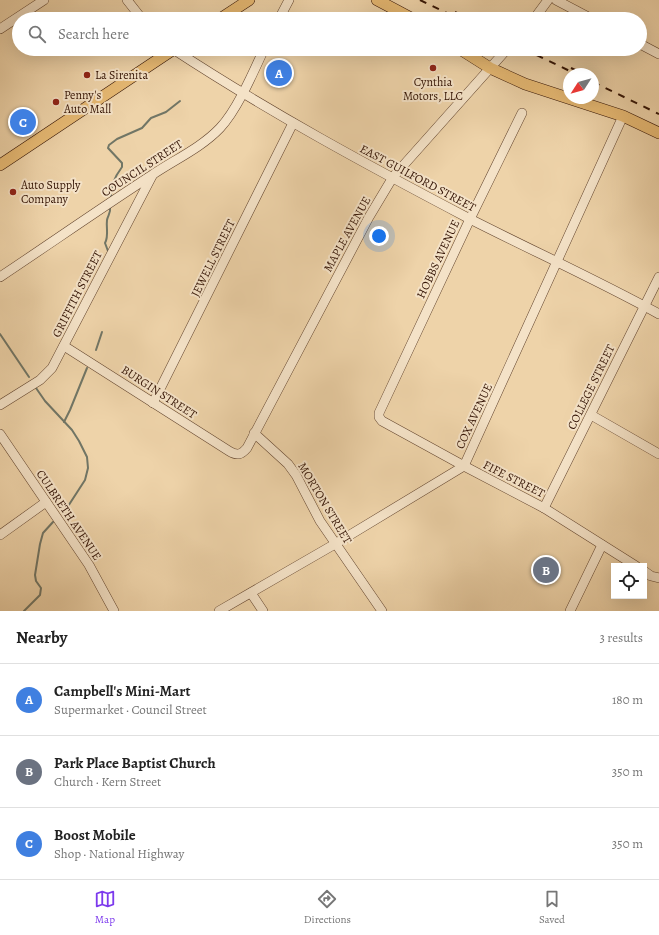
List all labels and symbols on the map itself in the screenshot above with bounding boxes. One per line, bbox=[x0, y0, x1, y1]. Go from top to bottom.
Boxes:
pin: A bbox=[266, 58, 292, 88]
marker: Cynthia Motors, LLC bbox=[428, 63, 438, 73]
place label: La Sirenita bbox=[95, 67, 148, 83]
north arrow bbox=[563, 68, 599, 104]
marker: La Sirenita bbox=[82, 70, 92, 80]
place label: Cynthia Motors, LLC bbox=[403, 74, 463, 104]
place label: Penny's Auto Mall bbox=[63, 87, 111, 117]
marker: Penny's Auto Mall bbox=[51, 97, 61, 107]
pin: C bbox=[10, 107, 36, 137]
street label: COUNCIL STREET bbox=[98, 136, 186, 200]
street label: EAST GUILFORD STREET bbox=[357, 141, 479, 216]
place label: Auto Supply Company bbox=[20, 177, 81, 207]
marker: Auto Supply Company bbox=[8, 187, 18, 197]
street label: MAPLE AVENUE bbox=[320, 193, 374, 275]
street label: JEWELL STREET bbox=[187, 216, 239, 299]
street label: HOBBS AVENUE bbox=[413, 217, 463, 301]
your location bbox=[369, 226, 389, 246]
street label: GRIFFITH STREET bbox=[48, 248, 106, 340]
street label: COLLEGE STREET bbox=[563, 341, 619, 432]
street label: BURGIN STREET bbox=[118, 362, 200, 423]
street label: COX AVENUE bbox=[452, 381, 496, 451]
street label: FIFE STREET bbox=[480, 457, 548, 502]
street label: MORTON STREET bbox=[294, 459, 356, 547]
street label: CULBRETH AVENUE bbox=[33, 467, 105, 563]
pin: B bbox=[533, 555, 559, 585]

